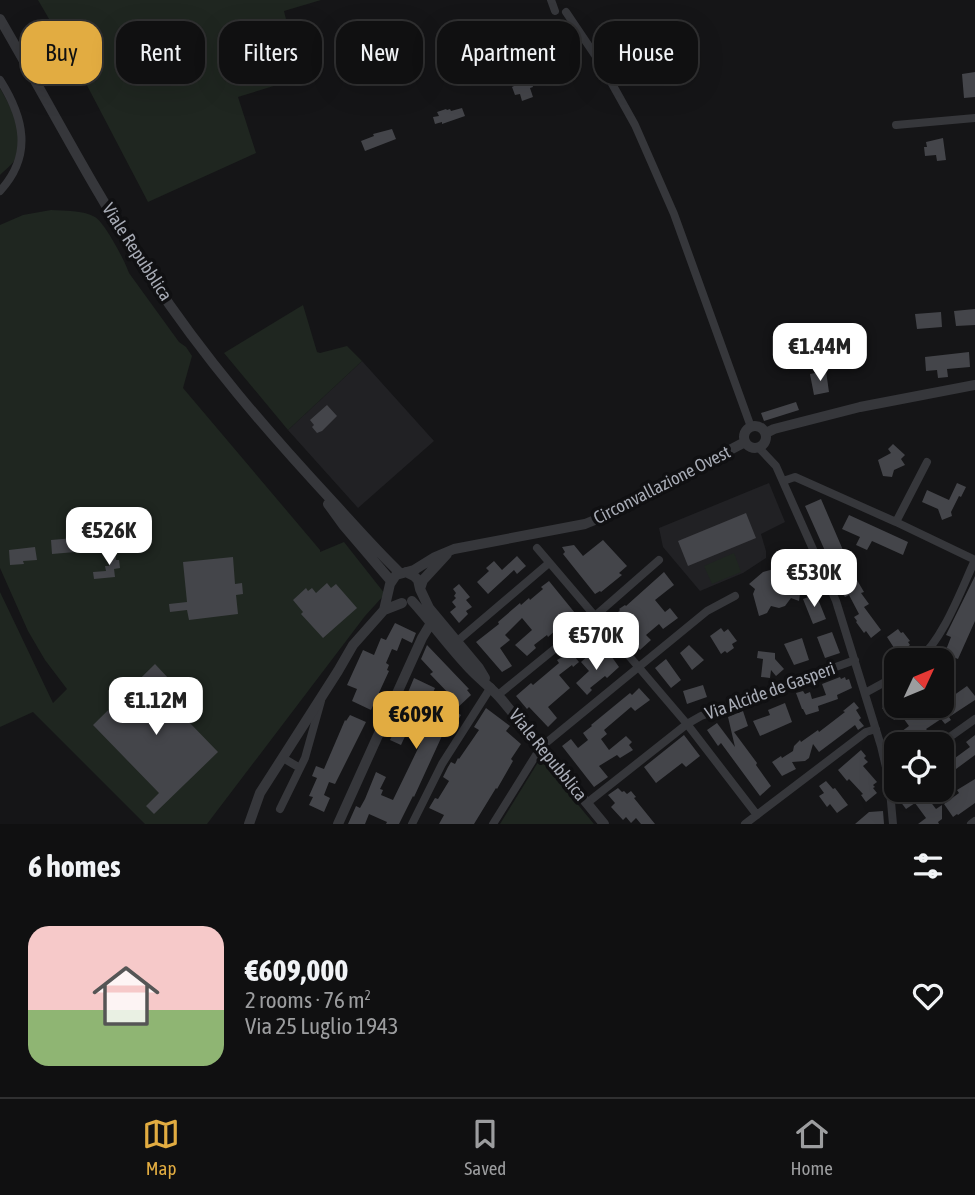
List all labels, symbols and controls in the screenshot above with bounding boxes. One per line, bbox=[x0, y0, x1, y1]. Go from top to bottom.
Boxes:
chip: Buy bbox=[21, 21, 102, 84]
chip: Rent bbox=[116, 21, 205, 84]
chip: Filters bbox=[219, 21, 322, 84]
chip: New bbox=[336, 21, 423, 84]
chip: Apartment bbox=[437, 21, 580, 84]
chip: House bbox=[594, 21, 698, 84]
street label: Viale Repubblica bbox=[98, 199, 177, 304]
pin: €1.44M bbox=[763, 324, 877, 383]
text: €1.44M bbox=[789, 333, 851, 359]
street label: Circonvallazione Ovest bbox=[590, 441, 734, 528]
pin: €526K bbox=[60, 508, 158, 567]
text: €526K bbox=[82, 517, 136, 543]
pin: €530K bbox=[765, 550, 863, 609]
text: €530K bbox=[787, 559, 841, 585]
pin: €570K bbox=[547, 612, 645, 672]
text: €570K bbox=[569, 622, 623, 648]
north arrow bbox=[884, 648, 954, 718]
map controls bbox=[884, 648, 954, 802]
street label: Via Alcide de Gasperi bbox=[702, 657, 838, 724]
pin: €1.12M bbox=[99, 678, 213, 737]
text: €1.12M bbox=[125, 687, 187, 713]
pin: €609K bbox=[367, 692, 465, 751]
text: €609K bbox=[389, 701, 443, 727]
street label: Viale Repubblica bbox=[505, 705, 592, 805]
button: locate bbox=[884, 732, 954, 802]
icon: filters bbox=[909, 847, 947, 885]
text: 6 homes bbox=[28, 849, 121, 883]
text: €609,000 bbox=[245, 953, 348, 987]
icon: home bbox=[84, 954, 168, 1038]
icon: heart bbox=[909, 977, 947, 1015]
text: 2 rooms · 76 m² bbox=[245, 987, 371, 1013]
text: Via 25 Luglio 1943 bbox=[245, 1013, 399, 1039]
tab: Map bbox=[142, 1115, 180, 1179]
tab: Saved bbox=[464, 1115, 506, 1179]
tab: Home bbox=[791, 1115, 833, 1179]

